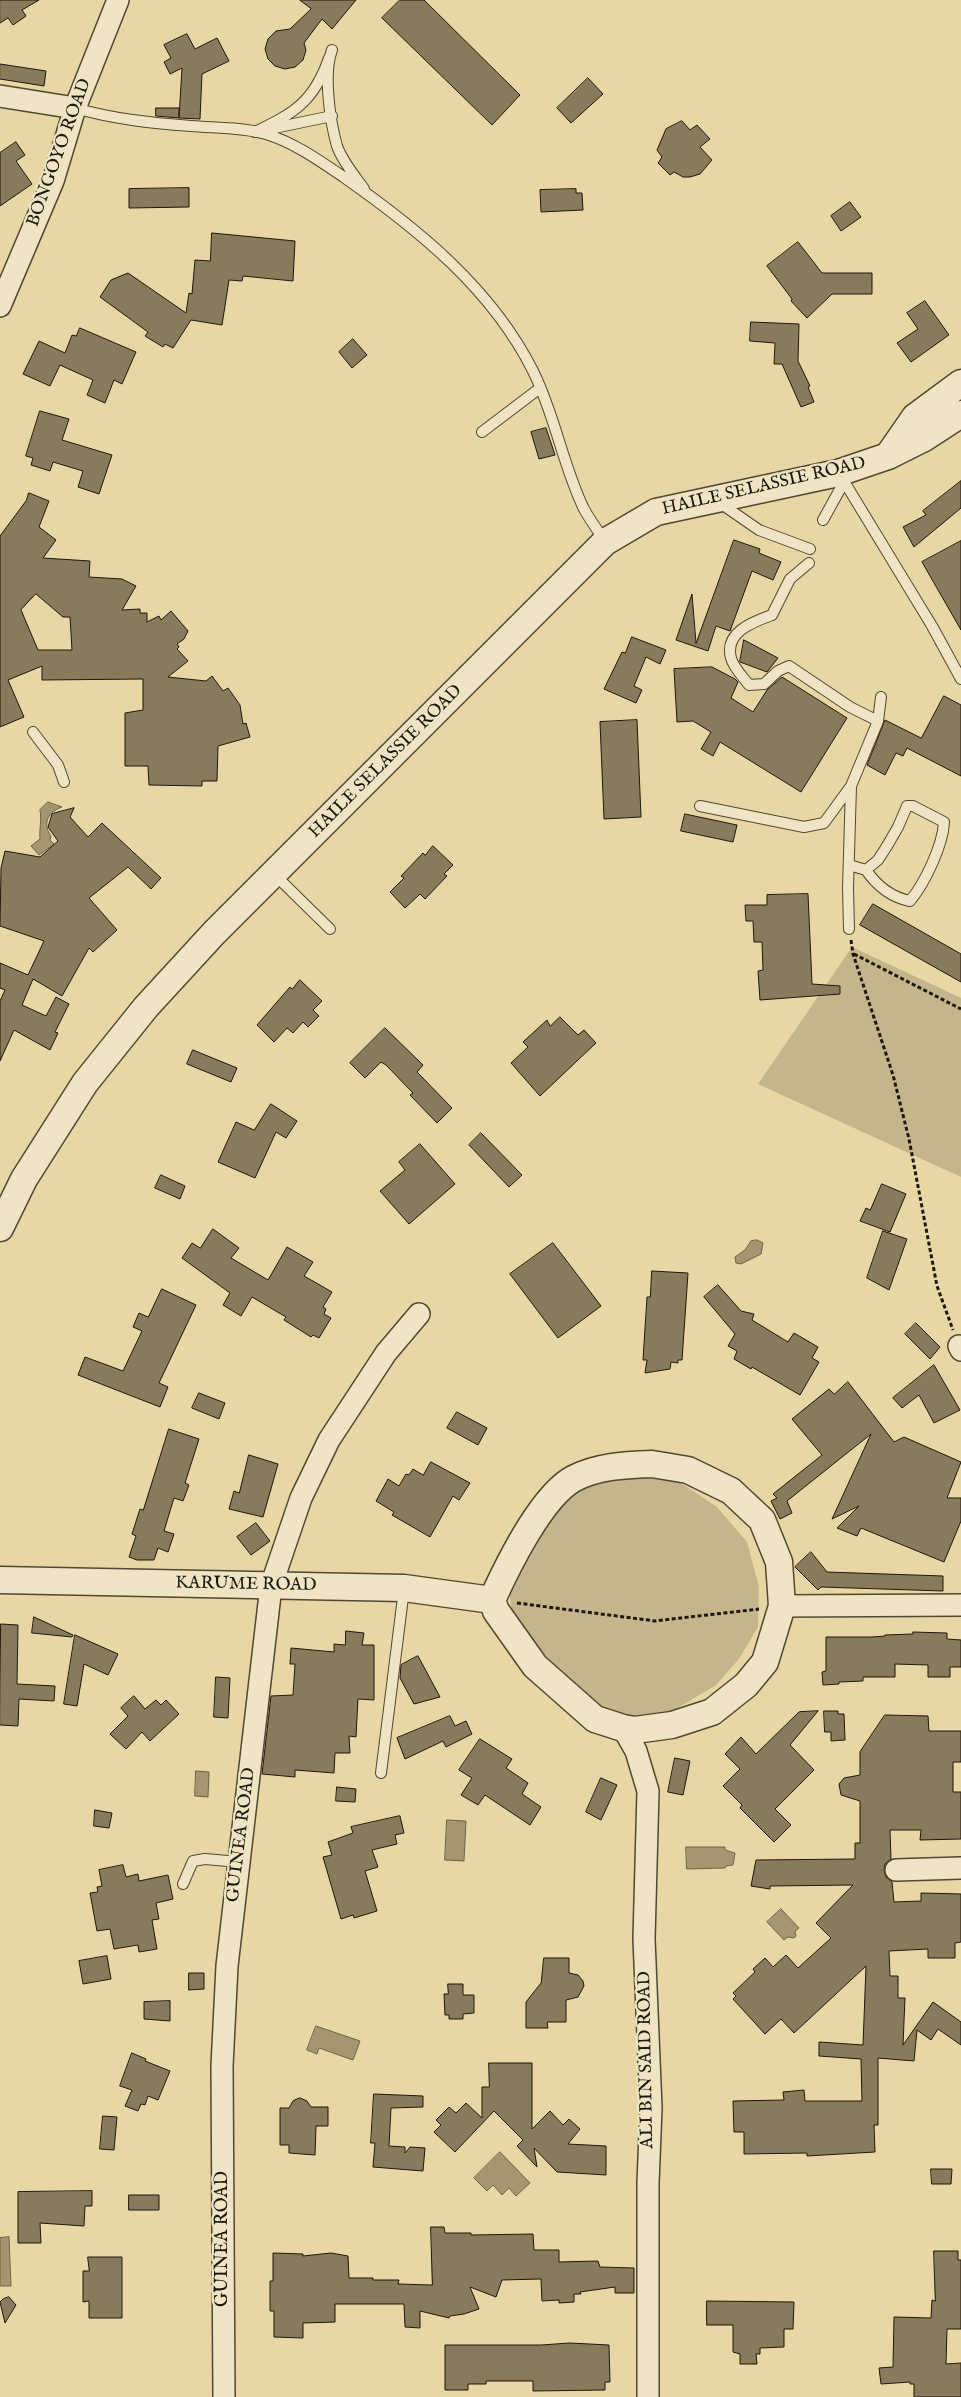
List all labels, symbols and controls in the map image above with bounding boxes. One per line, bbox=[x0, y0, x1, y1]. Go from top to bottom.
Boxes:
street label: BONGOYO ROAD bbox=[23, 76, 97, 230]
street label: HAILE SELASSIE ROAD bbox=[660, 453, 868, 521]
street label: HAILE SELASSIE ROAD bbox=[305, 681, 467, 843]
street label: KARUME ROAD bbox=[175, 1573, 317, 1597]
street label: GUINEA ROAD bbox=[223, 1766, 261, 1904]
street label: ALI BIN SAID ROAD bbox=[635, 1971, 659, 2149]
street label: GUINEA ROAD bbox=[212, 2171, 234, 2307]

